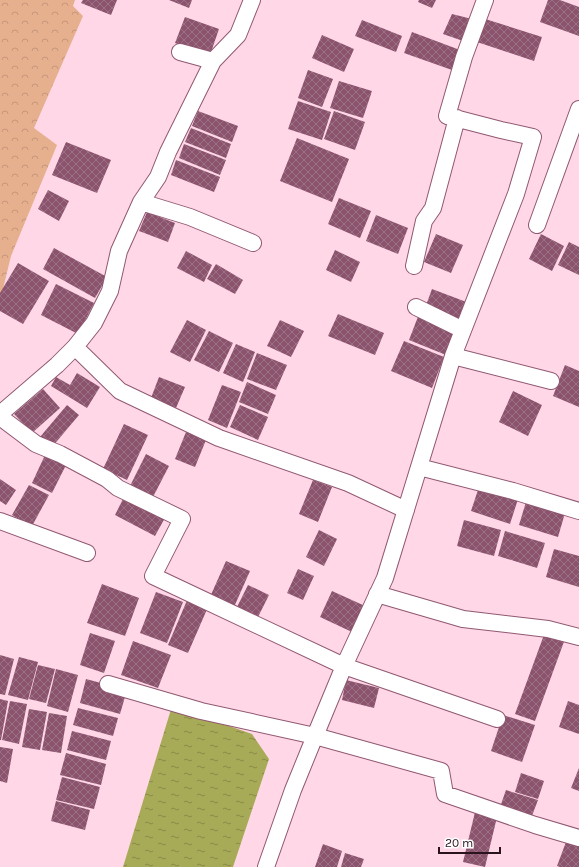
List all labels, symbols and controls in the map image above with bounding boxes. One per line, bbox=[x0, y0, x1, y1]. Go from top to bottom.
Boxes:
scale bar bbox=[439, 829, 500, 855]
text: 20 m bbox=[445, 836, 473, 850]

